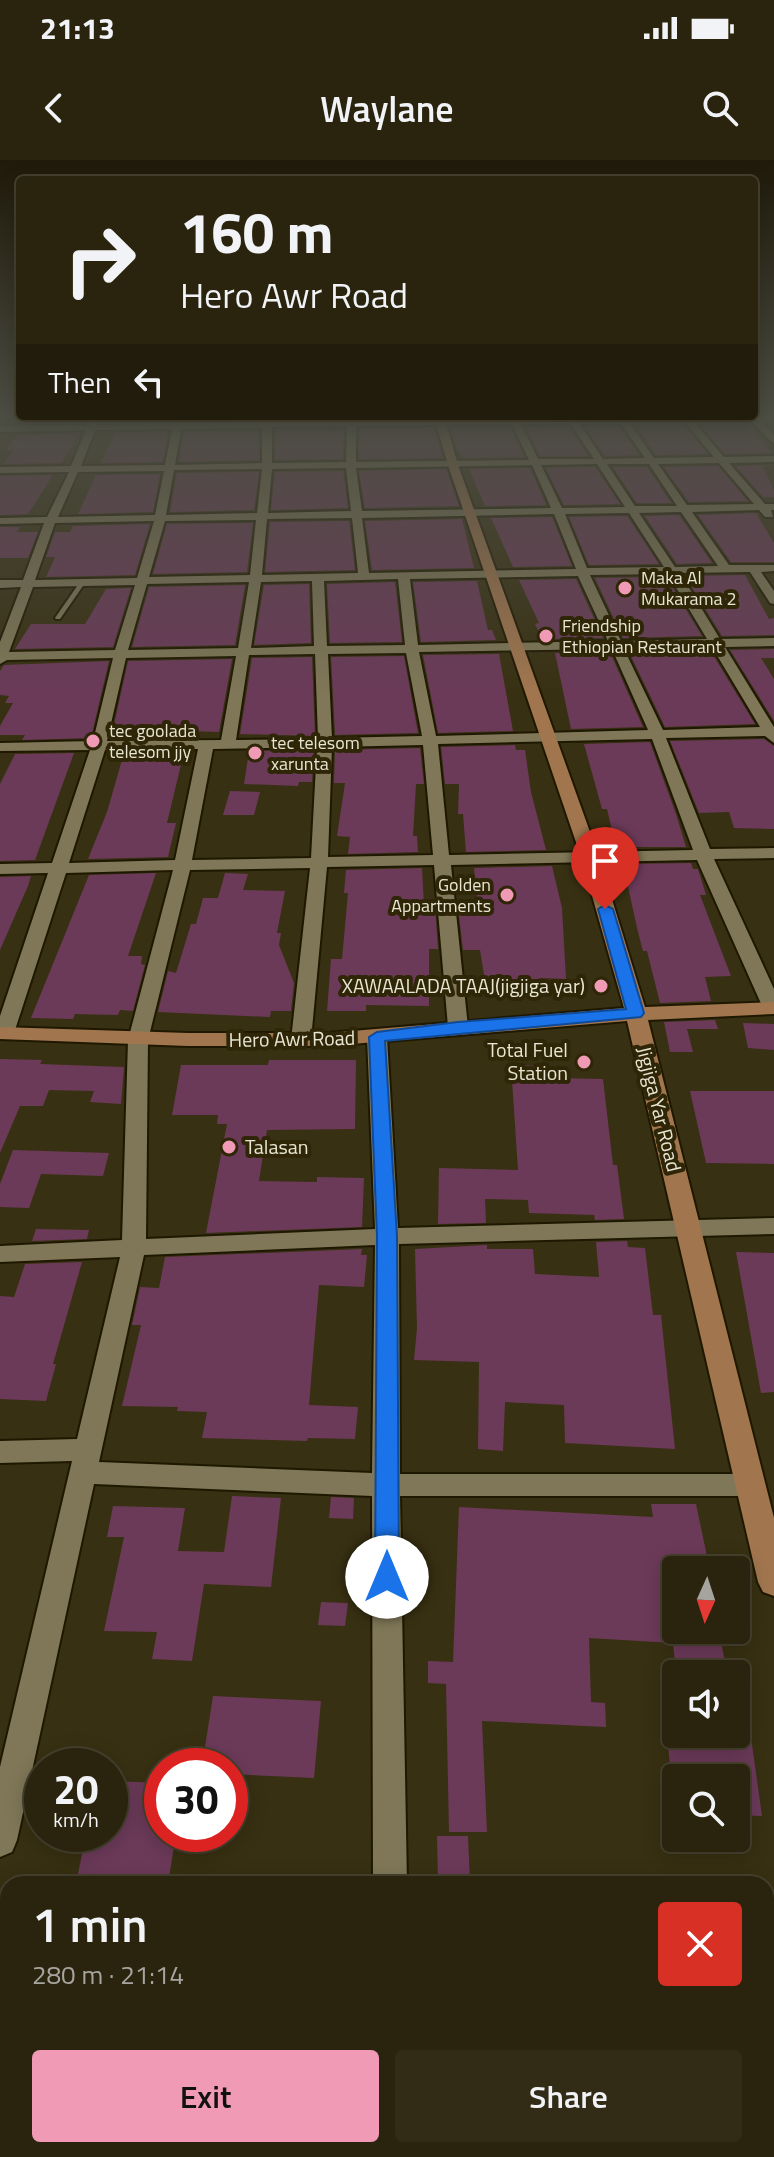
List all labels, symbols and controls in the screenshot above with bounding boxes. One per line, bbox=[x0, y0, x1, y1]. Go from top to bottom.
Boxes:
text: 21:13 bbox=[40, 5, 115, 51]
text: Waylane bbox=[320, 81, 454, 136]
icon: back bbox=[32, 86, 76, 130]
icon: search bbox=[698, 86, 742, 130]
text: 160 m bbox=[180, 190, 333, 275]
icon: right bbox=[48, 208, 152, 312]
text: Hero Awr Road bbox=[180, 267, 408, 322]
text: Then bbox=[48, 359, 111, 405]
icon: left bbox=[127, 360, 171, 404]
place label: Maka Al Mukarama 2 bbox=[641, 564, 737, 612]
marker: Maka Al Mukarama 2 bbox=[616, 579, 634, 597]
place label: Friendship Ethiopian Restaurant bbox=[562, 612, 722, 660]
marker: Friendship Ethiopian Restaurant bbox=[537, 627, 555, 645]
place label: tec goolada telesom jjy bbox=[109, 717, 196, 765]
place label: tec telesom xarunta bbox=[271, 729, 360, 777]
marker: tec goolada telesom jjy bbox=[84, 732, 102, 750]
marker: tec telesom xarunta bbox=[246, 744, 264, 762]
pin bbox=[571, 827, 639, 909]
icon: arrive bbox=[583, 839, 627, 883]
place label: Golden Appartments bbox=[391, 871, 491, 919]
marker: Golden Appartments bbox=[498, 886, 516, 904]
place label: XAWAALADA TAAJ(jigjiga yar) bbox=[342, 970, 585, 1001]
marker: XAWAALADA TAAJ(jigjiga yar) bbox=[592, 977, 610, 995]
street label: Hero Awr Road bbox=[228, 1022, 356, 1055]
place label: Total Fuel Station bbox=[487, 1034, 568, 1088]
street label: Jigjiga Yar Road bbox=[629, 1043, 690, 1175]
marker: Total Fuel Station bbox=[575, 1053, 593, 1071]
place label: Talasan bbox=[245, 1131, 308, 1162]
marker: Talasan bbox=[220, 1138, 238, 1156]
position arrow bbox=[345, 1535, 429, 1619]
north arrow bbox=[662, 1556, 750, 1644]
map controls bbox=[662, 1556, 750, 1852]
button: sound bbox=[662, 1660, 750, 1748]
speed limit sign: 30 bbox=[144, 1748, 248, 1852]
text: 20 bbox=[54, 1759, 98, 1820]
button: search bbox=[662, 1764, 750, 1852]
text: km/h bbox=[53, 1804, 99, 1835]
text: 1 min bbox=[32, 1888, 147, 1961]
button: close bbox=[658, 1902, 742, 1986]
text: 280 m · 21:14 bbox=[32, 1955, 184, 1994]
button: Exit bbox=[32, 2050, 379, 2142]
button: Share bbox=[395, 2050, 742, 2142]

